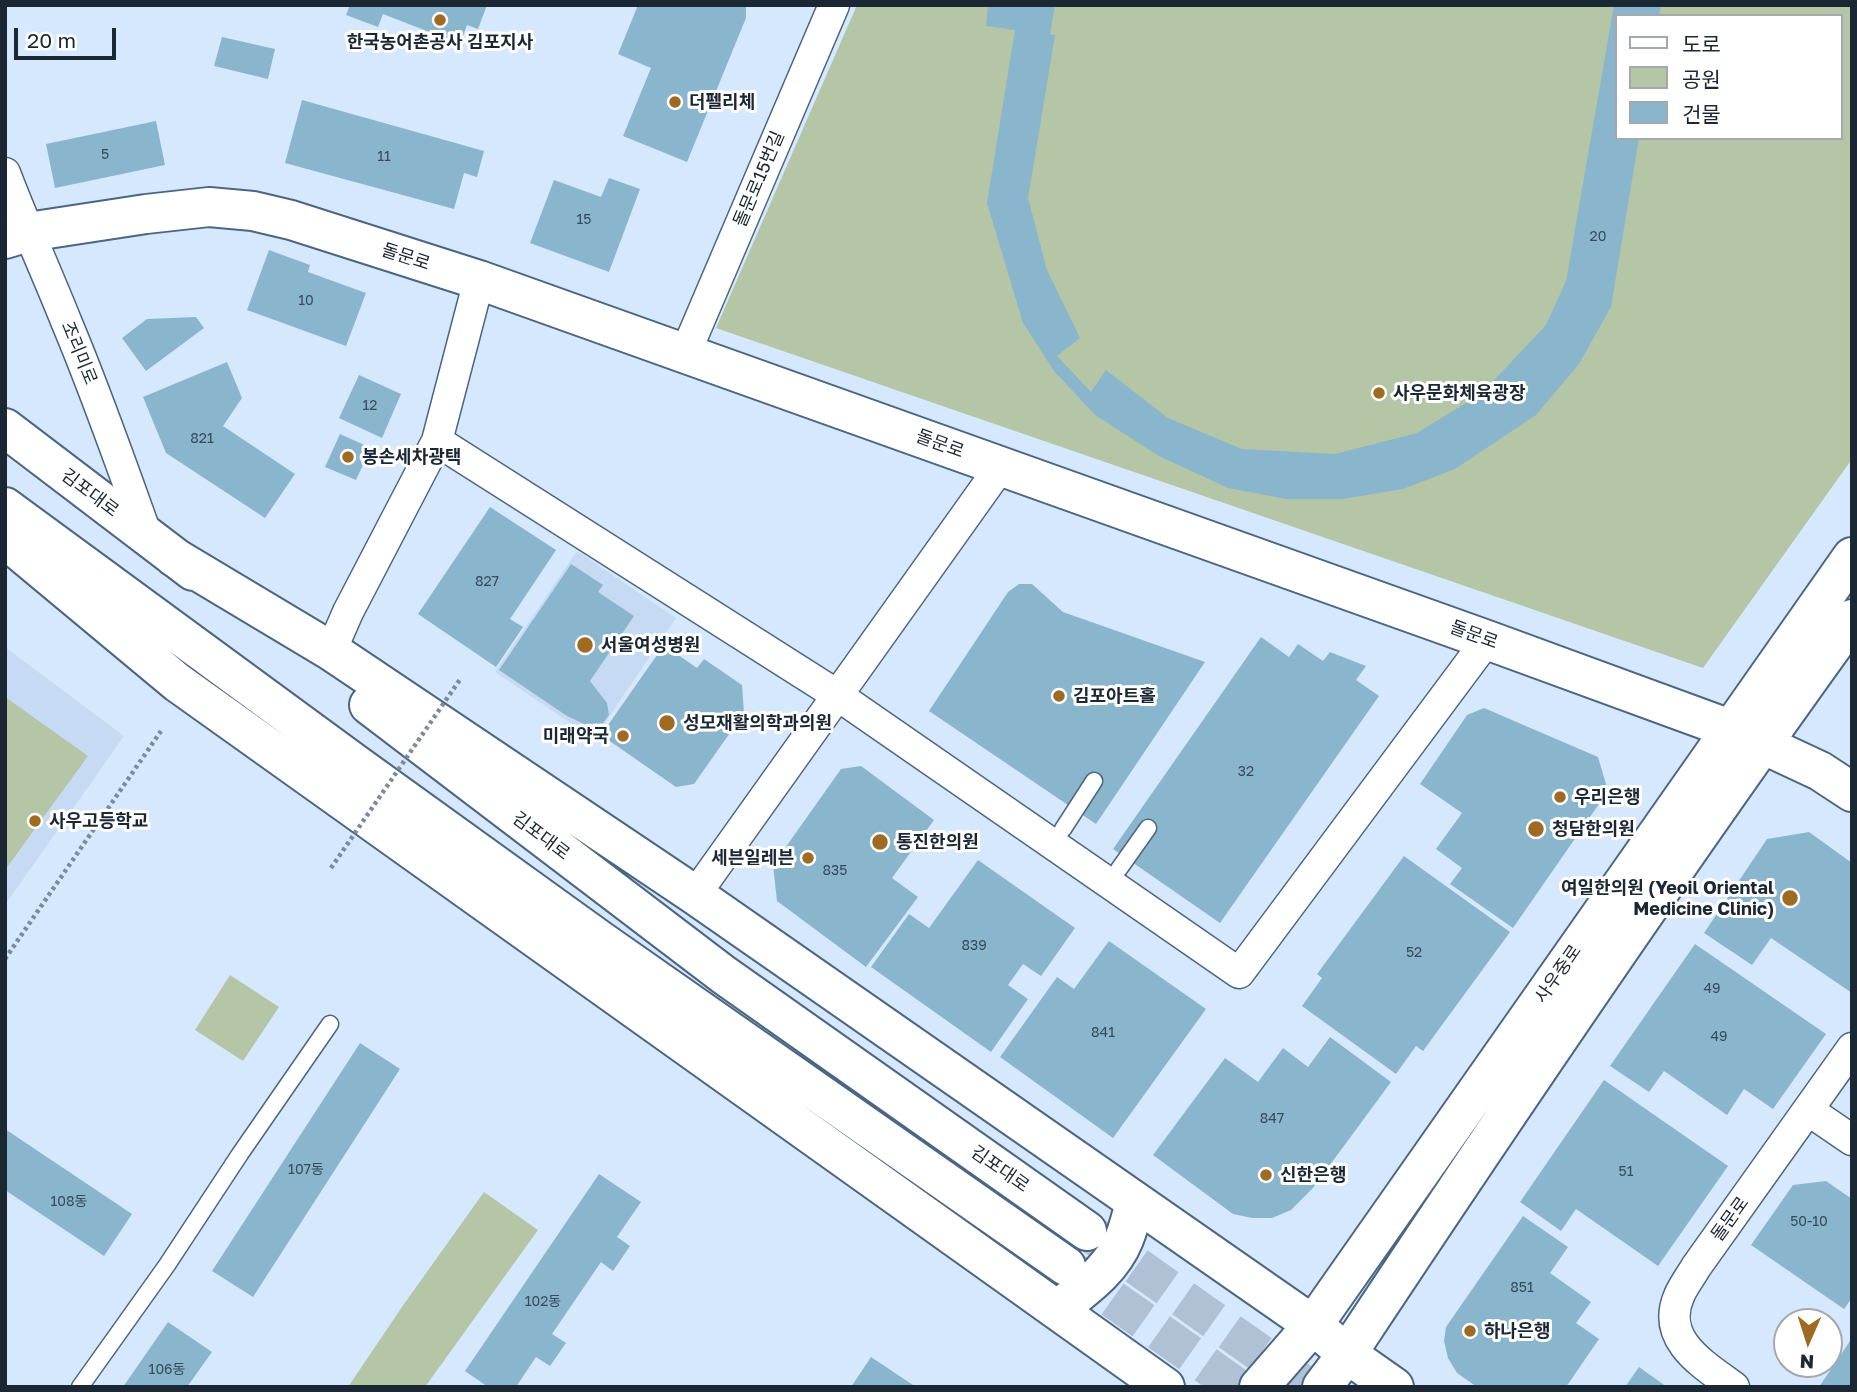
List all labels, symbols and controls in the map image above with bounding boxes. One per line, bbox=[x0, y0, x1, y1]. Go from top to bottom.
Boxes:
marker: 한국농어촌공사 김포지사 bbox=[432, 12, 448, 28]
scale bar bbox=[18, 14, 119, 58]
legend bbox=[1616, 14, 1843, 140]
text: 20 m bbox=[27, 27, 76, 53]
place label: 한국농어촌공사 김포지사 bbox=[347, 31, 533, 53]
text: 도로 bbox=[1682, 31, 1721, 57]
text: 공원 bbox=[1682, 66, 1721, 92]
place label: 더펠리체 bbox=[689, 91, 755, 113]
marker: 더펠리체 bbox=[667, 94, 683, 110]
text: 건물 bbox=[1682, 101, 1721, 127]
street label: 돌문로15번길 bbox=[729, 128, 789, 230]
house number: 5 bbox=[101, 147, 109, 163]
house number: 11 bbox=[377, 149, 391, 165]
house number: 15 bbox=[577, 212, 591, 228]
house number: 20 bbox=[1590, 229, 1606, 245]
street label: 돌문로 bbox=[379, 239, 433, 275]
house number: 10 bbox=[298, 293, 314, 309]
street label: 조리미로 bbox=[57, 318, 101, 388]
place label: 사우문화체육광장 bbox=[1393, 382, 1525, 404]
marker: 사우문화체육광장 bbox=[1371, 385, 1387, 401]
house number: 12 bbox=[363, 398, 377, 414]
street label: 돌문로 bbox=[913, 425, 967, 463]
house number: 821 bbox=[190, 431, 214, 447]
place label: 봉손세차광택 bbox=[362, 446, 461, 468]
marker: 봉손세차광택 bbox=[340, 449, 356, 465]
street label: 김포대로 bbox=[57, 464, 123, 522]
house number: 827 bbox=[475, 574, 499, 590]
street label: 돌문로 bbox=[1447, 616, 1501, 654]
place label: 서울여성병원 bbox=[601, 634, 700, 656]
marker: 서울여성병원 bbox=[575, 635, 595, 655]
place label: 김포아트홀 bbox=[1073, 685, 1156, 707]
marker: 김포아트홀 bbox=[1051, 688, 1067, 704]
place label: 성모재활의학과의원 bbox=[683, 712, 832, 734]
marker: 성모재활의학과의원 bbox=[657, 713, 677, 733]
place label: 미래약국 bbox=[543, 725, 609, 747]
marker: 미래약국 bbox=[615, 728, 631, 744]
house number: 32 bbox=[1238, 764, 1254, 780]
place label: 우리은행 bbox=[1574, 786, 1640, 808]
marker: 우리은행 bbox=[1552, 789, 1568, 805]
street label: 김포대로 bbox=[508, 807, 574, 865]
place label: 사우고등학교 bbox=[49, 810, 148, 832]
marker: 사우고등학교 bbox=[27, 813, 43, 829]
place label: 청담한의원 bbox=[1552, 818, 1635, 840]
marker: 청담한의원 bbox=[1526, 819, 1546, 839]
place label: 통진한의원 bbox=[896, 831, 979, 853]
marker: 통진한의원 bbox=[870, 832, 890, 852]
place label: 세븐일레븐 bbox=[711, 847, 794, 869]
marker: 세븐일레븐 bbox=[800, 850, 816, 866]
house number: 835 bbox=[823, 863, 847, 879]
place label: 여일한의원 (Yeoil Oriental Medicine Clinic) bbox=[1561, 877, 1774, 920]
marker: 여일한의원 (Yeoil Oriental Medicine Clinic) bbox=[1780, 888, 1800, 908]
house number: 839 bbox=[961, 938, 987, 954]
street label: 사우중로 bbox=[1530, 941, 1586, 1007]
house number: 52 bbox=[1406, 945, 1422, 961]
house number: 49 bbox=[1703, 981, 1721, 997]
house number: 841 bbox=[1091, 1025, 1115, 1041]
house number: 49 bbox=[1710, 1029, 1728, 1045]
house number: 847 bbox=[1260, 1111, 1284, 1127]
street label: 김포대로 bbox=[967, 1141, 1033, 1197]
house number: 107동 bbox=[288, 1162, 324, 1178]
place label: 신한은행 bbox=[1280, 1164, 1346, 1186]
house number: 51 bbox=[1619, 1164, 1633, 1180]
marker: 신한은행 bbox=[1258, 1167, 1274, 1183]
street label: 돌문로 bbox=[1707, 1193, 1753, 1245]
house number: 108동 bbox=[51, 1194, 87, 1210]
house number: 50-10 bbox=[1790, 1214, 1828, 1230]
house number: 851 bbox=[1510, 1280, 1534, 1296]
house number: 102동 bbox=[525, 1294, 561, 1310]
north arrow bbox=[1773, 1308, 1843, 1378]
place label: 하나은행 bbox=[1484, 1320, 1550, 1342]
marker: 하나은행 bbox=[1462, 1323, 1478, 1339]
text: N bbox=[1799, 1351, 1815, 1374]
house number: 106동 bbox=[149, 1362, 185, 1378]

